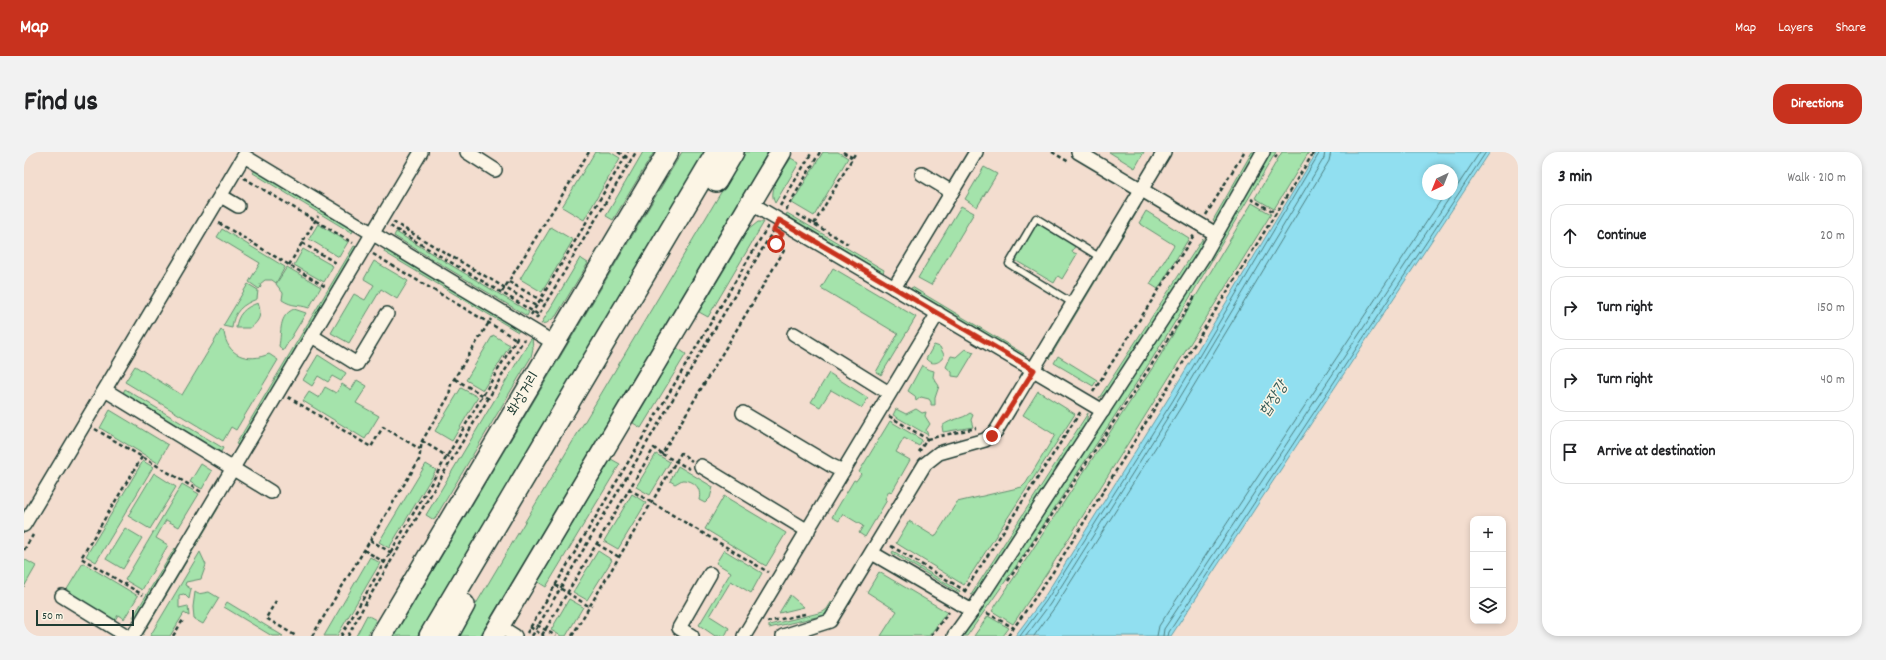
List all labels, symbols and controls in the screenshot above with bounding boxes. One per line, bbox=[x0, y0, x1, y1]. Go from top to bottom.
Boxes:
text: Map bbox=[20, 15, 49, 42]
text: Map bbox=[1735, 18, 1756, 38]
text: Layers bbox=[1778, 18, 1813, 38]
text: Share bbox=[1835, 18, 1866, 38]
text: Find us bbox=[24, 84, 98, 124]
button: Directions bbox=[1773, 84, 1862, 124]
north arrow bbox=[1422, 164, 1458, 200]
text: 3 min bbox=[1558, 166, 1592, 190]
text: Walk · 210 m bbox=[1788, 169, 1846, 188]
icon: ahead bbox=[1559, 225, 1581, 247]
text: Continue bbox=[1597, 225, 1646, 247]
text: 20 m bbox=[1820, 227, 1845, 246]
route start bbox=[767, 235, 785, 253]
icon: right bbox=[1559, 297, 1581, 319]
text: Turn right bbox=[1597, 297, 1653, 319]
text: 150 m bbox=[1817, 299, 1845, 318]
street label: 화성거리 bbox=[502, 368, 546, 420]
icon: right bbox=[1559, 369, 1581, 391]
text: Turn right bbox=[1597, 369, 1653, 391]
text: 40 m bbox=[1821, 371, 1845, 390]
water label: 합장강 bbox=[1254, 375, 1295, 421]
route end bbox=[983, 427, 1001, 445]
icon: arrive bbox=[1559, 441, 1581, 463]
text: Arrive at destination bbox=[1597, 441, 1715, 463]
map controls bbox=[1470, 516, 1506, 624]
button: + bbox=[1470, 516, 1506, 552]
button: − bbox=[1470, 552, 1506, 588]
button: layers bbox=[1470, 588, 1506, 624]
scale bar bbox=[36, 608, 134, 627]
text: 50 m bbox=[42, 609, 63, 625]

